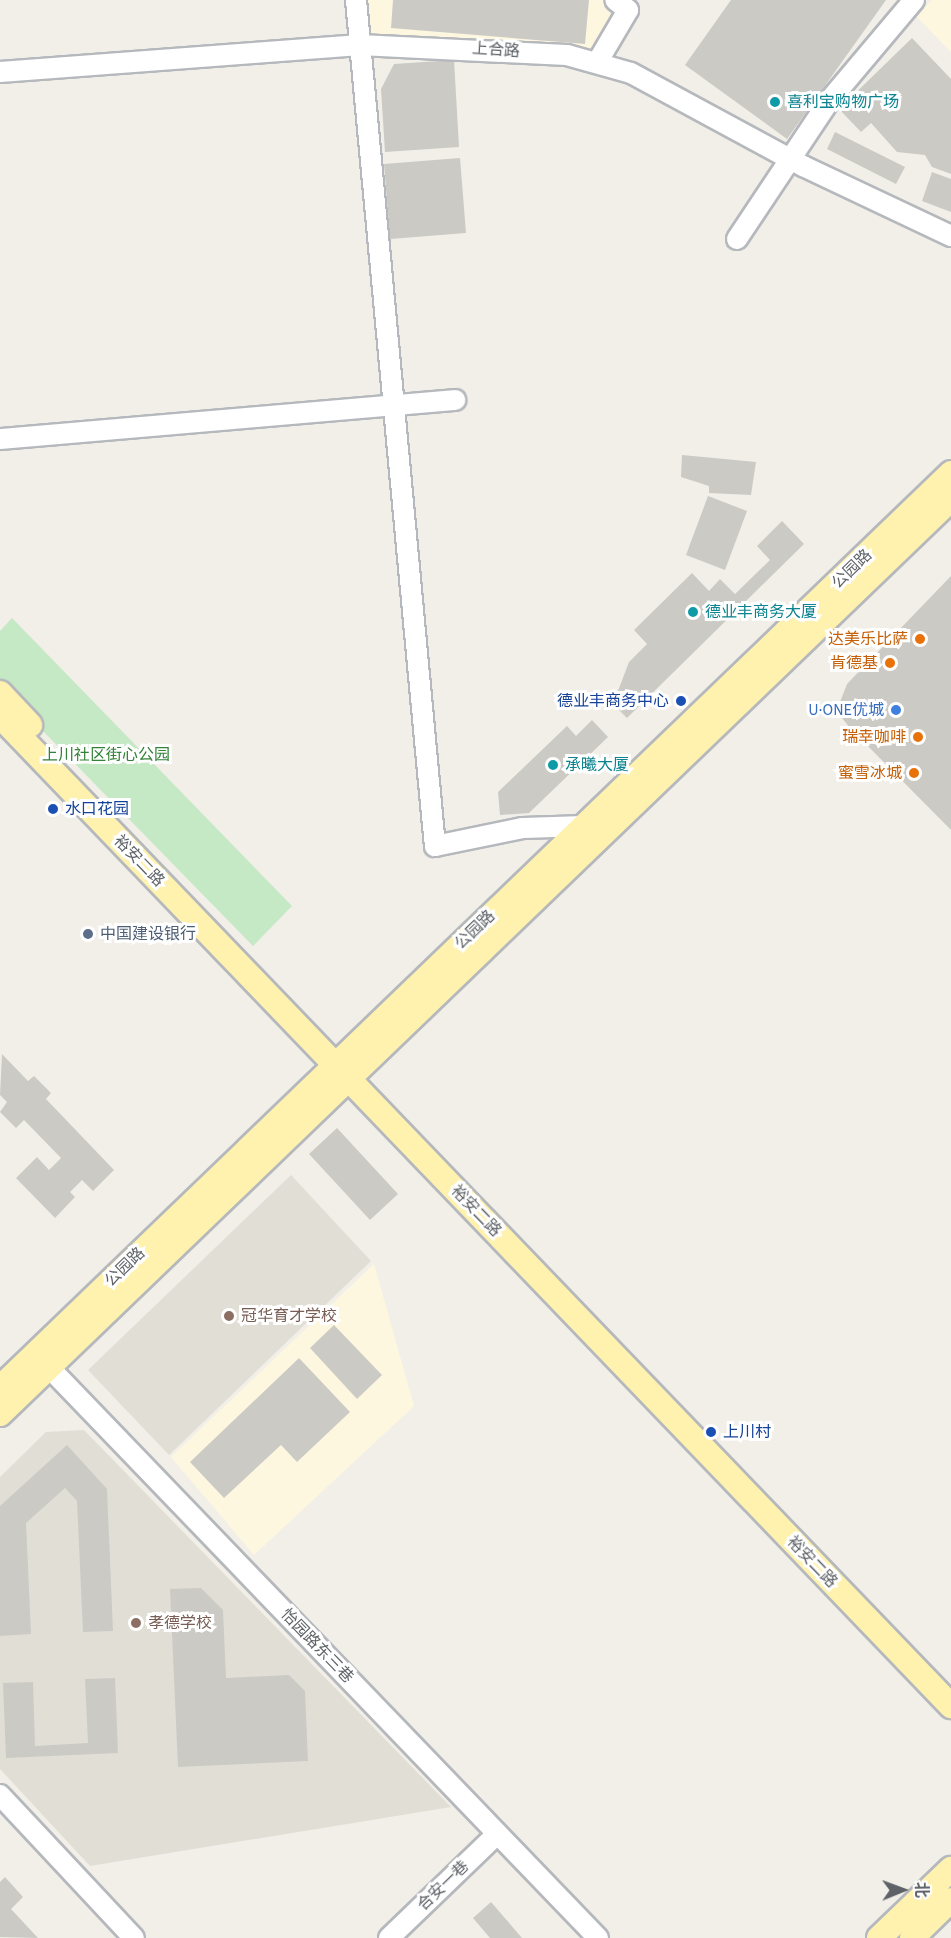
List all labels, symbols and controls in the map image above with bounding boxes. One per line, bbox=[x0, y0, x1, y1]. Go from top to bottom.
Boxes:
street label: 上合路 bbox=[471, 39, 521, 61]
place label: 喜利宝购物广场 bbox=[787, 92, 899, 112]
marker: 喜利宝购物广场 bbox=[768, 95, 782, 109]
street label: 公园路 bbox=[828, 545, 876, 593]
place label: 德业丰商务大厦 bbox=[705, 602, 817, 622]
marker: 德业丰商务大厦 bbox=[686, 605, 700, 619]
place label: 达美乐比萨 bbox=[828, 629, 908, 649]
marker: 达美乐比萨 bbox=[913, 632, 927, 646]
place label: 肯德基 bbox=[830, 653, 878, 673]
marker: 肯德基 bbox=[883, 656, 897, 670]
place label: 德业丰商务中心 bbox=[557, 691, 669, 711]
marker: 德业丰商务中心 bbox=[674, 694, 688, 708]
place label: U·ONE优城 bbox=[808, 700, 884, 720]
marker: U·ONE优城 bbox=[889, 703, 903, 717]
place label: 瑞幸咖啡 bbox=[842, 727, 906, 747]
marker: 瑞幸咖啡 bbox=[911, 730, 925, 744]
park label: 上川社区街心公园 bbox=[42, 745, 170, 765]
place label: 承曦大厦 bbox=[565, 755, 629, 775]
marker: 承曦大厦 bbox=[546, 758, 560, 772]
place label: 蜜雪冰城 bbox=[838, 763, 902, 783]
marker: 蜜雪冰城 bbox=[907, 766, 921, 780]
place label: 水口花园 bbox=[65, 799, 129, 819]
marker: 水口花园 bbox=[46, 802, 60, 816]
street label: 裕安二路 bbox=[110, 831, 168, 891]
street label: 公园路 bbox=[451, 906, 499, 954]
place label: 中国建设银行 bbox=[100, 924, 196, 944]
marker: 中国建设银行 bbox=[81, 927, 95, 941]
street label: 裕安二路 bbox=[447, 1181, 505, 1241]
street label: 公园路 bbox=[101, 1243, 149, 1291]
place label: 冠华育才学校 bbox=[241, 1306, 337, 1326]
marker: 冠华育才学校 bbox=[222, 1309, 236, 1323]
place label: 上川村 bbox=[723, 1422, 771, 1442]
marker: 上川村 bbox=[704, 1425, 718, 1439]
street label: 裕安二路 bbox=[783, 1532, 841, 1592]
street label: 怡园路东三巷 bbox=[277, 1605, 357, 1687]
place label: 孝德学校 bbox=[148, 1613, 212, 1633]
marker: 孝德学校 bbox=[129, 1616, 143, 1630]
street label: 合安一巷 bbox=[413, 1857, 473, 1915]
north arrow bbox=[873, 1860, 933, 1920]
text: 北 bbox=[910, 1881, 932, 1898]

